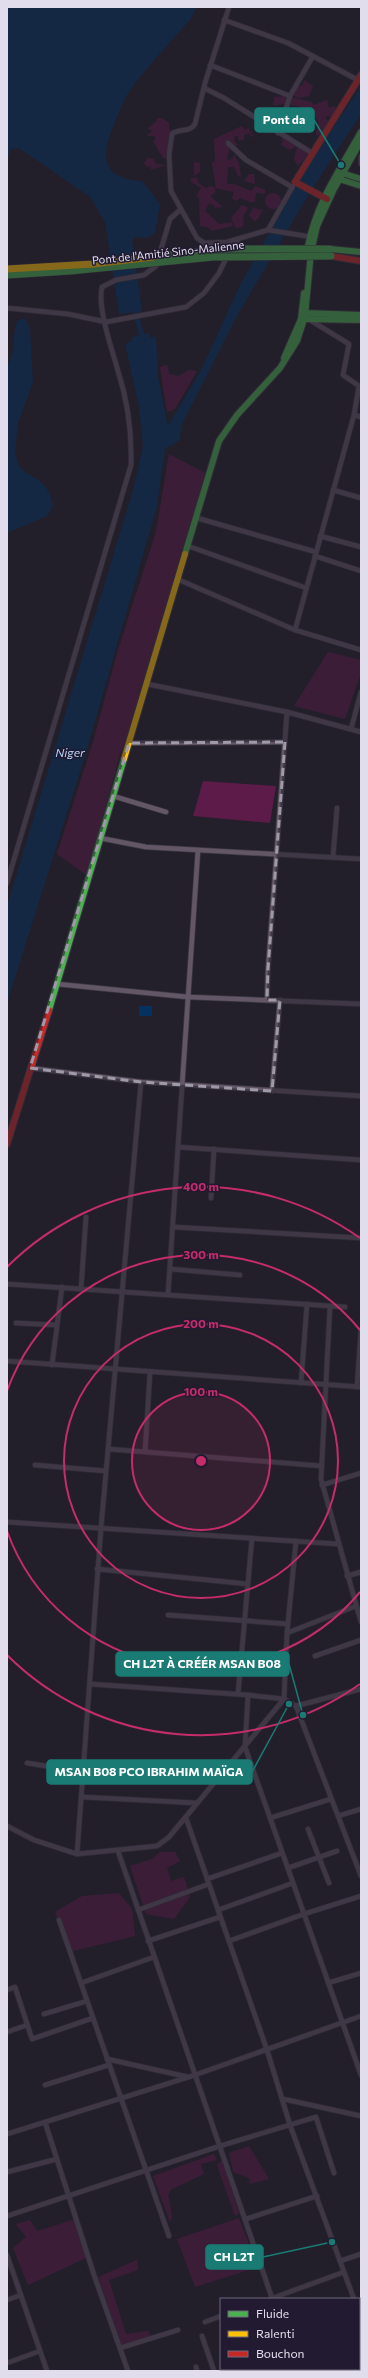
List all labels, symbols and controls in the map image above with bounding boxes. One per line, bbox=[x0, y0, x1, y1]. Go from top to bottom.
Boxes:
callout: Pont da bbox=[255, 108, 314, 132]
text: Pont da bbox=[263, 112, 305, 126]
street label: Pont de l'Amitié Sino-Malienne bbox=[91, 238, 245, 266]
water label: Niger bbox=[55, 745, 86, 759]
text: 400 m bbox=[183, 1179, 219, 1193]
text: 300 m bbox=[183, 1247, 219, 1261]
text: 200 m bbox=[183, 1316, 219, 1330]
text: 100 m bbox=[184, 1384, 218, 1398]
centre of rings bbox=[194, 1454, 208, 1468]
callout: CH L2T À CRÉÉR MSAN B08 bbox=[116, 1652, 289, 1676]
text: CH L2T À CRÉÉR MSAN B08 bbox=[123, 1656, 281, 1670]
callout: MSAN B08 PCO IBRAHIM MAÏGA bbox=[47, 1760, 252, 1784]
text: MSAN B08 PCO IBRAHIM MAÏGA bbox=[55, 1764, 244, 1778]
callout: CH L2T bbox=[206, 2245, 263, 2269]
text: CH L2T bbox=[213, 2249, 255, 2263]
legend bbox=[220, 2298, 360, 2370]
text: Fluide bbox=[256, 2306, 289, 2320]
text: Ralenti bbox=[256, 2326, 295, 2340]
text: Bouchon bbox=[256, 2346, 304, 2360]

